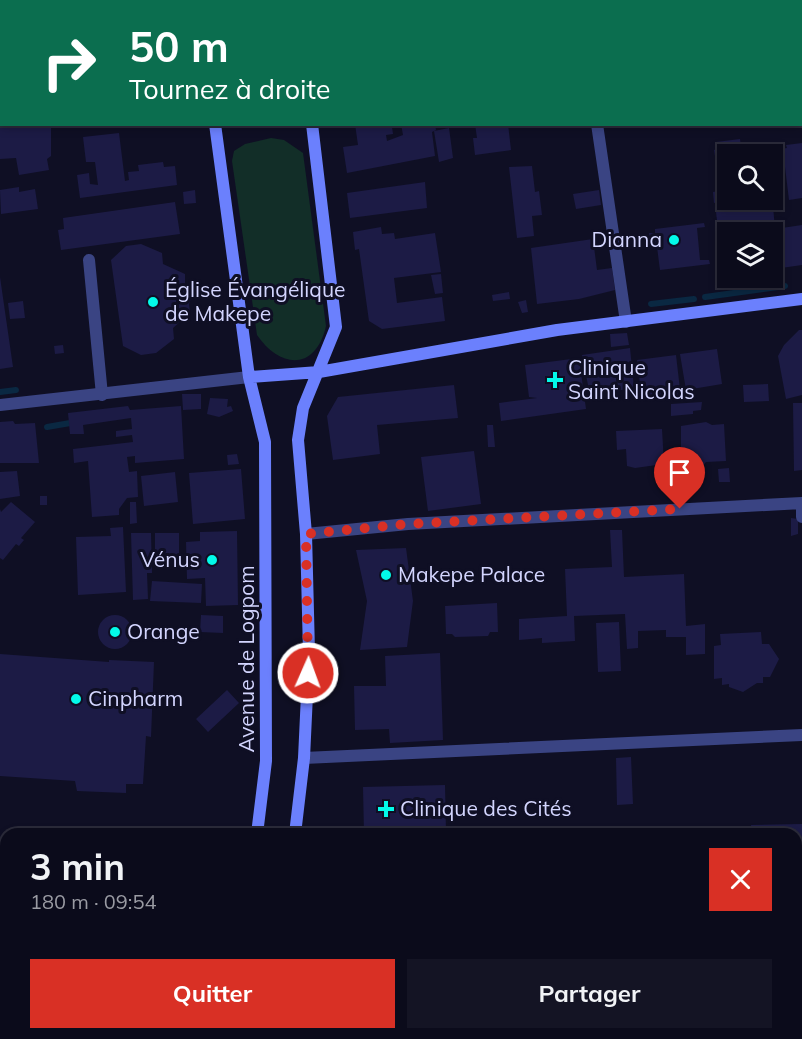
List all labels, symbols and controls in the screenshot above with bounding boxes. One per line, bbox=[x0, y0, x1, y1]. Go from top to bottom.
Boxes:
text: 50 m bbox=[129, 20, 229, 73]
icon: right bbox=[30, 24, 108, 102]
text: Tournez à droite bbox=[129, 72, 330, 106]
map controls bbox=[717, 144, 783, 288]
button: search bbox=[717, 144, 783, 210]
button: layers bbox=[717, 222, 783, 288]
place label: Dianna bbox=[592, 226, 662, 252]
marker: Dianna bbox=[667, 233, 681, 247]
place label: Église Évangélique de Makepe bbox=[165, 276, 345, 326]
marker: Église Évangélique de Makepe bbox=[146, 295, 160, 309]
place label: Clinique Saint Nicolas bbox=[568, 354, 695, 404]
marker: Clinique Saint Nicolas bbox=[546, 371, 564, 389]
pin bbox=[654, 447, 705, 509]
icon: arrive bbox=[663, 456, 696, 489]
place label: Vénus bbox=[140, 546, 200, 572]
marker: Vénus bbox=[205, 553, 219, 567]
place label: Makepe Palace bbox=[398, 561, 545, 587]
street label: Avenue de Logpom bbox=[233, 565, 259, 753]
marker: Makepe Palace bbox=[379, 568, 393, 582]
place label: Orange bbox=[127, 618, 200, 644]
marker: Orange bbox=[108, 625, 122, 639]
position arrow bbox=[276, 641, 340, 705]
place label: Cinpharm bbox=[88, 685, 183, 711]
marker: Cinpharm bbox=[69, 692, 83, 706]
place label: Clinique des Cités bbox=[400, 795, 572, 821]
marker: Clinique des Cités bbox=[377, 800, 395, 818]
text: 3 min bbox=[30, 844, 125, 889]
button: close bbox=[709, 848, 772, 911]
text: 180 m · 09:54 bbox=[30, 889, 156, 914]
button: Quitter bbox=[30, 959, 395, 1028]
button: Partager bbox=[407, 959, 772, 1028]

